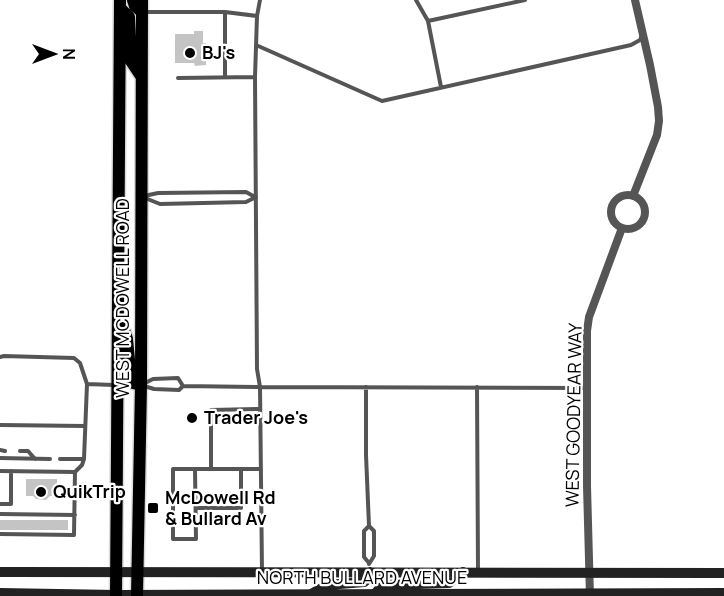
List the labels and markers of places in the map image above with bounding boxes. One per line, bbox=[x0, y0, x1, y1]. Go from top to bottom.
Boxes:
place label: BJ's bbox=[202, 40, 236, 64]
marker: BJ's bbox=[183, 46, 197, 60]
place label: Trader Joe's bbox=[204, 405, 308, 429]
marker: Trader Joe's bbox=[185, 411, 199, 425]
place label: QuikTrip bbox=[53, 479, 126, 503]
marker: QuikTrip bbox=[34, 485, 48, 499]
place label: McDowell Rd & Bullard Av bbox=[165, 485, 276, 530]
marker: McDowell Rd & Bullard Av bbox=[146, 501, 160, 515]

